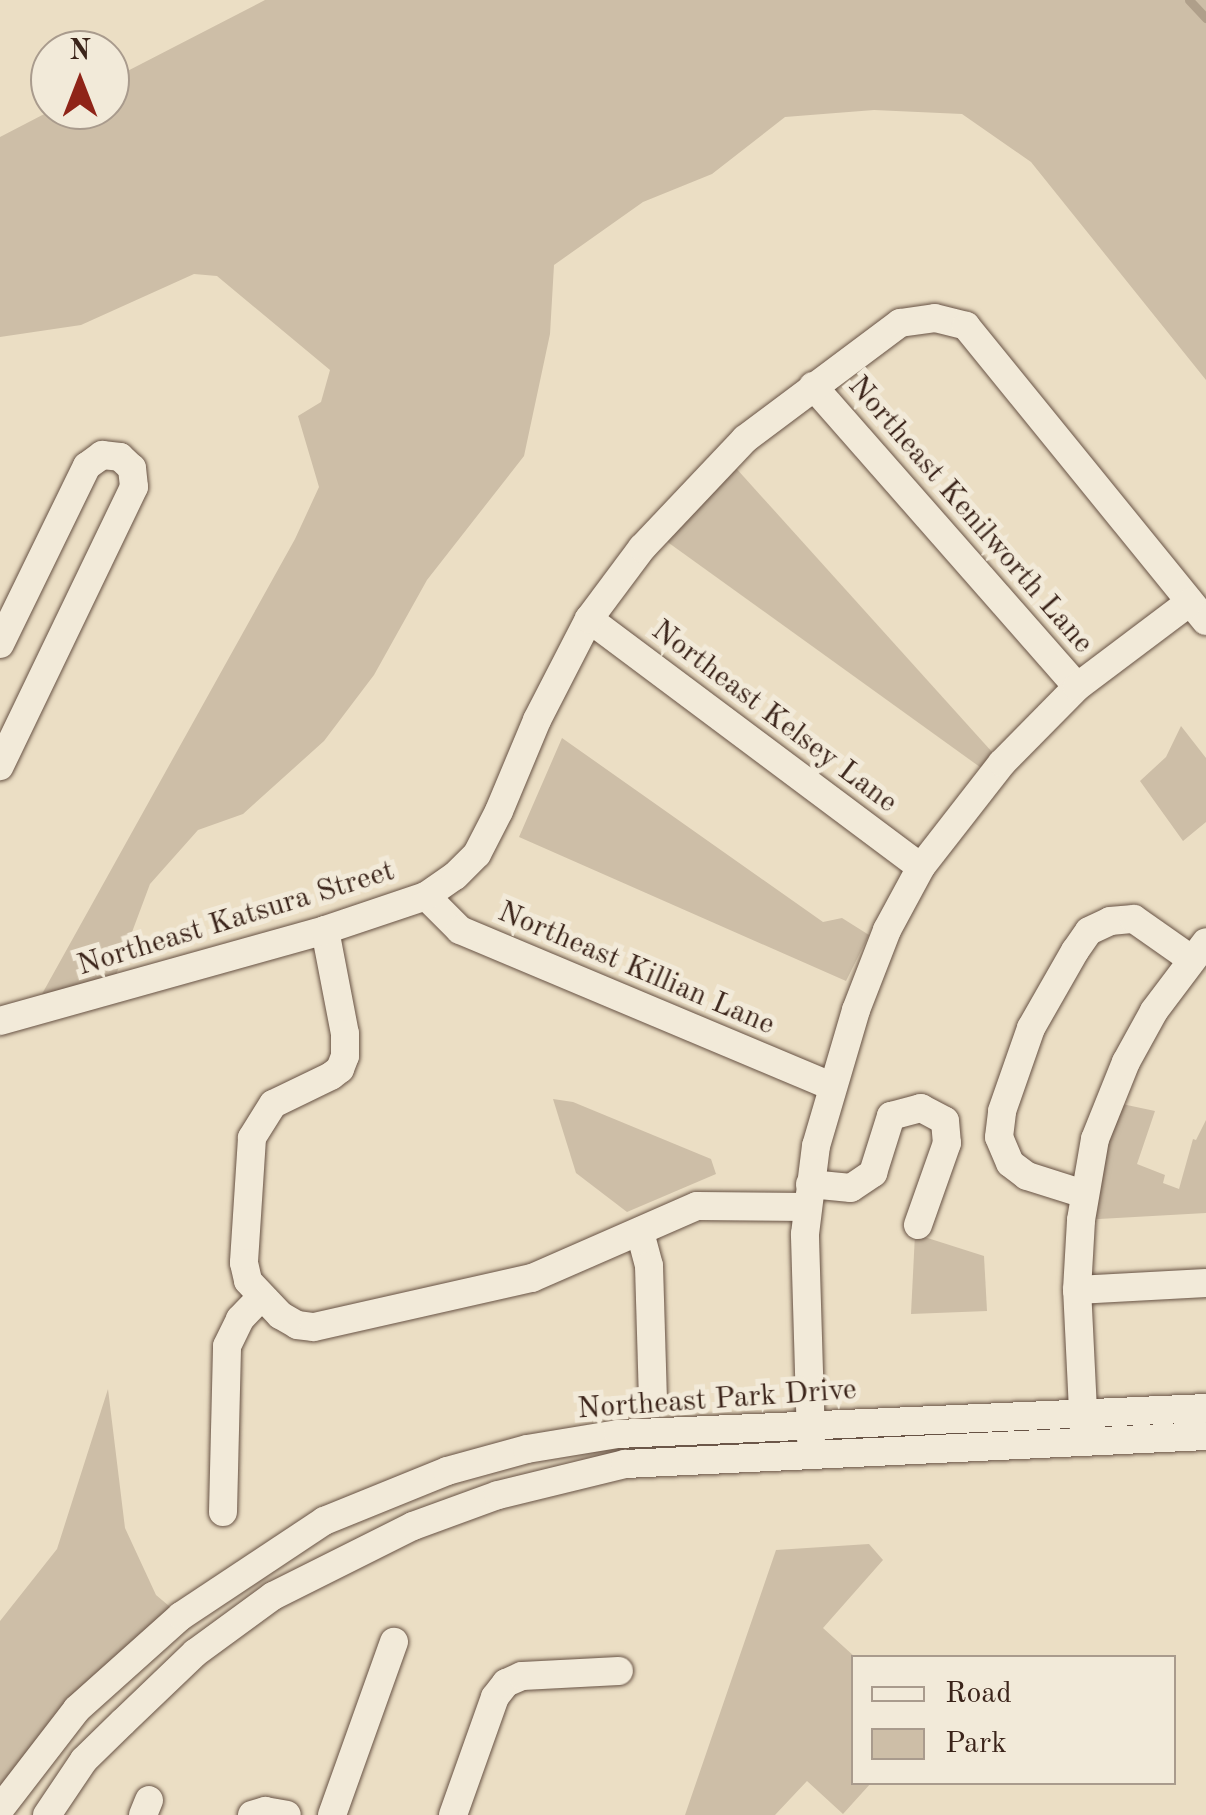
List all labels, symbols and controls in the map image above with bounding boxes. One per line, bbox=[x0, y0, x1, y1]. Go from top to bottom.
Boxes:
north arrow bbox=[30, 30, 130, 130]
text: N bbox=[69, 38, 91, 66]
street label: Northeast Kenilworth Lane bbox=[840, 369, 1100, 661]
street label: Northeast Kelsey Lane bbox=[644, 613, 904, 821]
street label: Northeast Katsura Street bbox=[73, 854, 399, 984]
street label: Northeast Killian Lane bbox=[492, 894, 780, 1044]
street label: Northeast Park Drive bbox=[576, 1372, 858, 1428]
legend bbox=[851, 1655, 1176, 1785]
text: Road bbox=[945, 1679, 1012, 1709]
text: Park bbox=[945, 1729, 1007, 1759]

